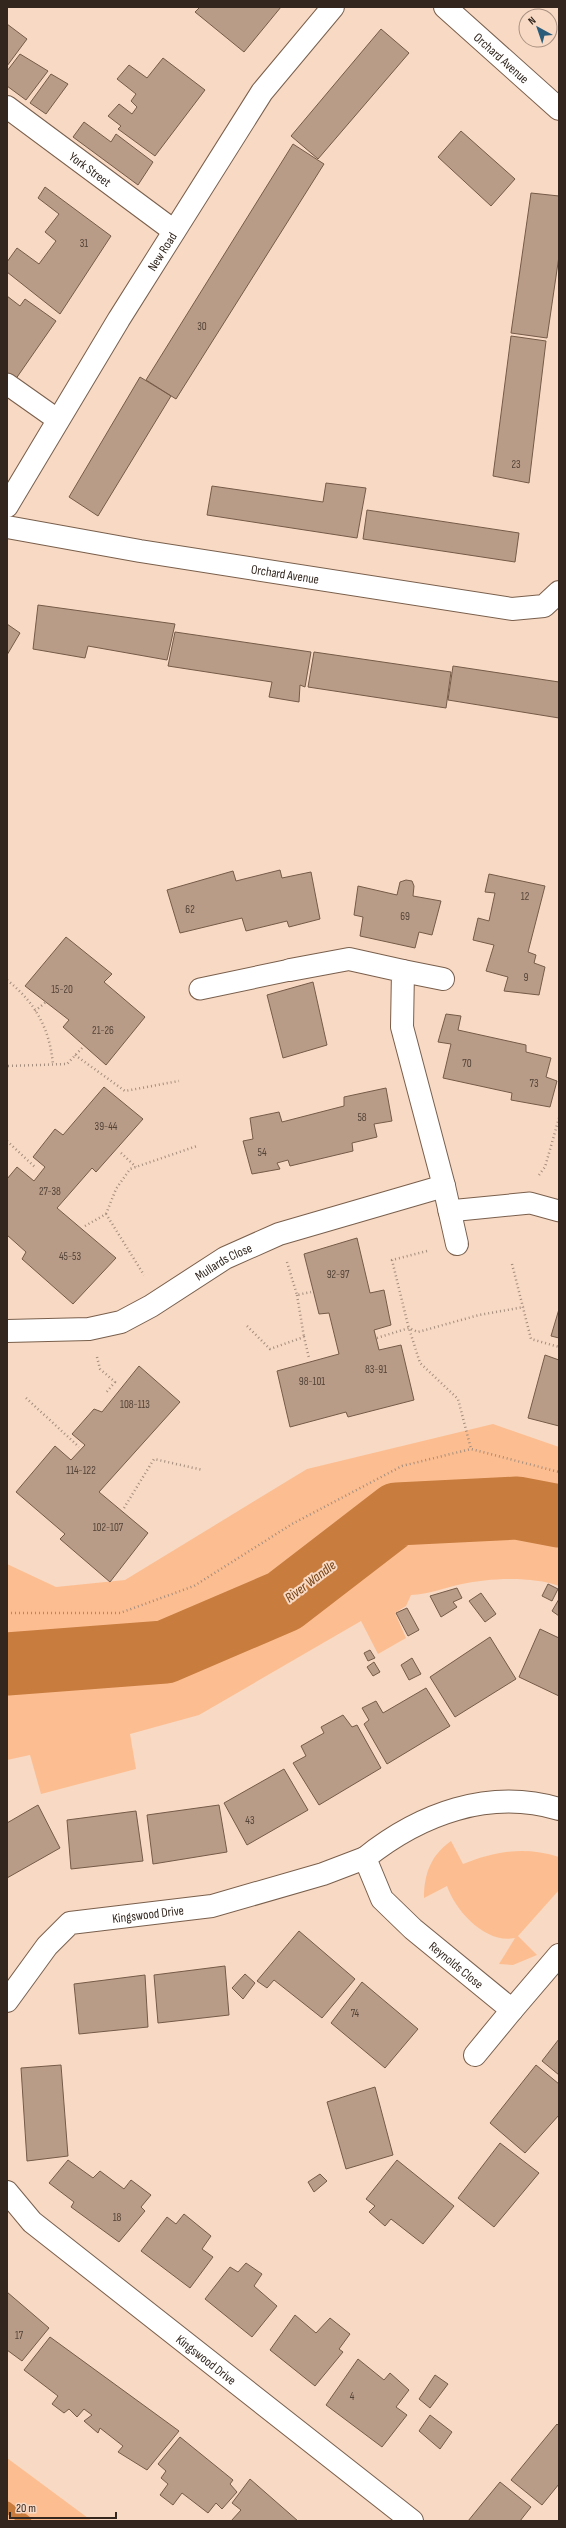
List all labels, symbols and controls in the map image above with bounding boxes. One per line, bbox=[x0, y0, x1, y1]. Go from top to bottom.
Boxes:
north arrow bbox=[518, 8, 558, 48]
text: N bbox=[525, 14, 538, 28]
street label: Orchard Avenue bbox=[470, 30, 532, 87]
street label: York Street bbox=[66, 149, 114, 191]
street label: New Road bbox=[144, 229, 181, 274]
house number: 31 bbox=[80, 237, 88, 250]
house number: 30 bbox=[197, 320, 207, 333]
house number: 23 bbox=[511, 458, 521, 471]
street label: Orchard Avenue bbox=[250, 561, 320, 588]
house number: 12 bbox=[521, 890, 530, 903]
house number: 62 bbox=[185, 903, 195, 916]
house number: 69 bbox=[400, 910, 410, 923]
house number: 9 bbox=[524, 971, 529, 984]
house number: 15-20 bbox=[51, 983, 73, 996]
house number: 21-26 bbox=[92, 1024, 114, 1037]
house number: 70 bbox=[462, 1057, 472, 1070]
house number: 73 bbox=[529, 1077, 539, 1090]
house number: 58 bbox=[357, 1111, 367, 1124]
house number: 39-44 bbox=[95, 1120, 118, 1133]
house number: 54 bbox=[257, 1146, 267, 1159]
house number: 27-38 bbox=[39, 1185, 61, 1198]
street label: Mullards Close bbox=[192, 1240, 255, 1284]
house number: 45-53 bbox=[59, 1250, 81, 1263]
house number: 92-97 bbox=[327, 1268, 350, 1281]
house number: 83-91 bbox=[365, 1363, 387, 1376]
house number: 98-101 bbox=[299, 1375, 325, 1388]
house number: 108-113 bbox=[120, 1398, 150, 1411]
house number: 114-122 bbox=[66, 1464, 96, 1477]
house number: 102-107 bbox=[93, 1521, 124, 1534]
water label: River Wandle bbox=[281, 1556, 340, 1606]
house number: 43 bbox=[245, 1814, 255, 1827]
street label: Kingswood Drive bbox=[111, 1902, 185, 1927]
street label: Reynolds Close bbox=[425, 1938, 486, 1992]
house number: 74 bbox=[351, 2007, 360, 2020]
house number: 18 bbox=[113, 2211, 122, 2224]
house number: 17 bbox=[15, 2329, 24, 2342]
street label: Kingswood Drive bbox=[173, 2331, 239, 2389]
house number: 4 bbox=[350, 2390, 355, 2403]
scale bar bbox=[10, 2494, 116, 2520]
text: 20 m bbox=[16, 2501, 36, 2516]

